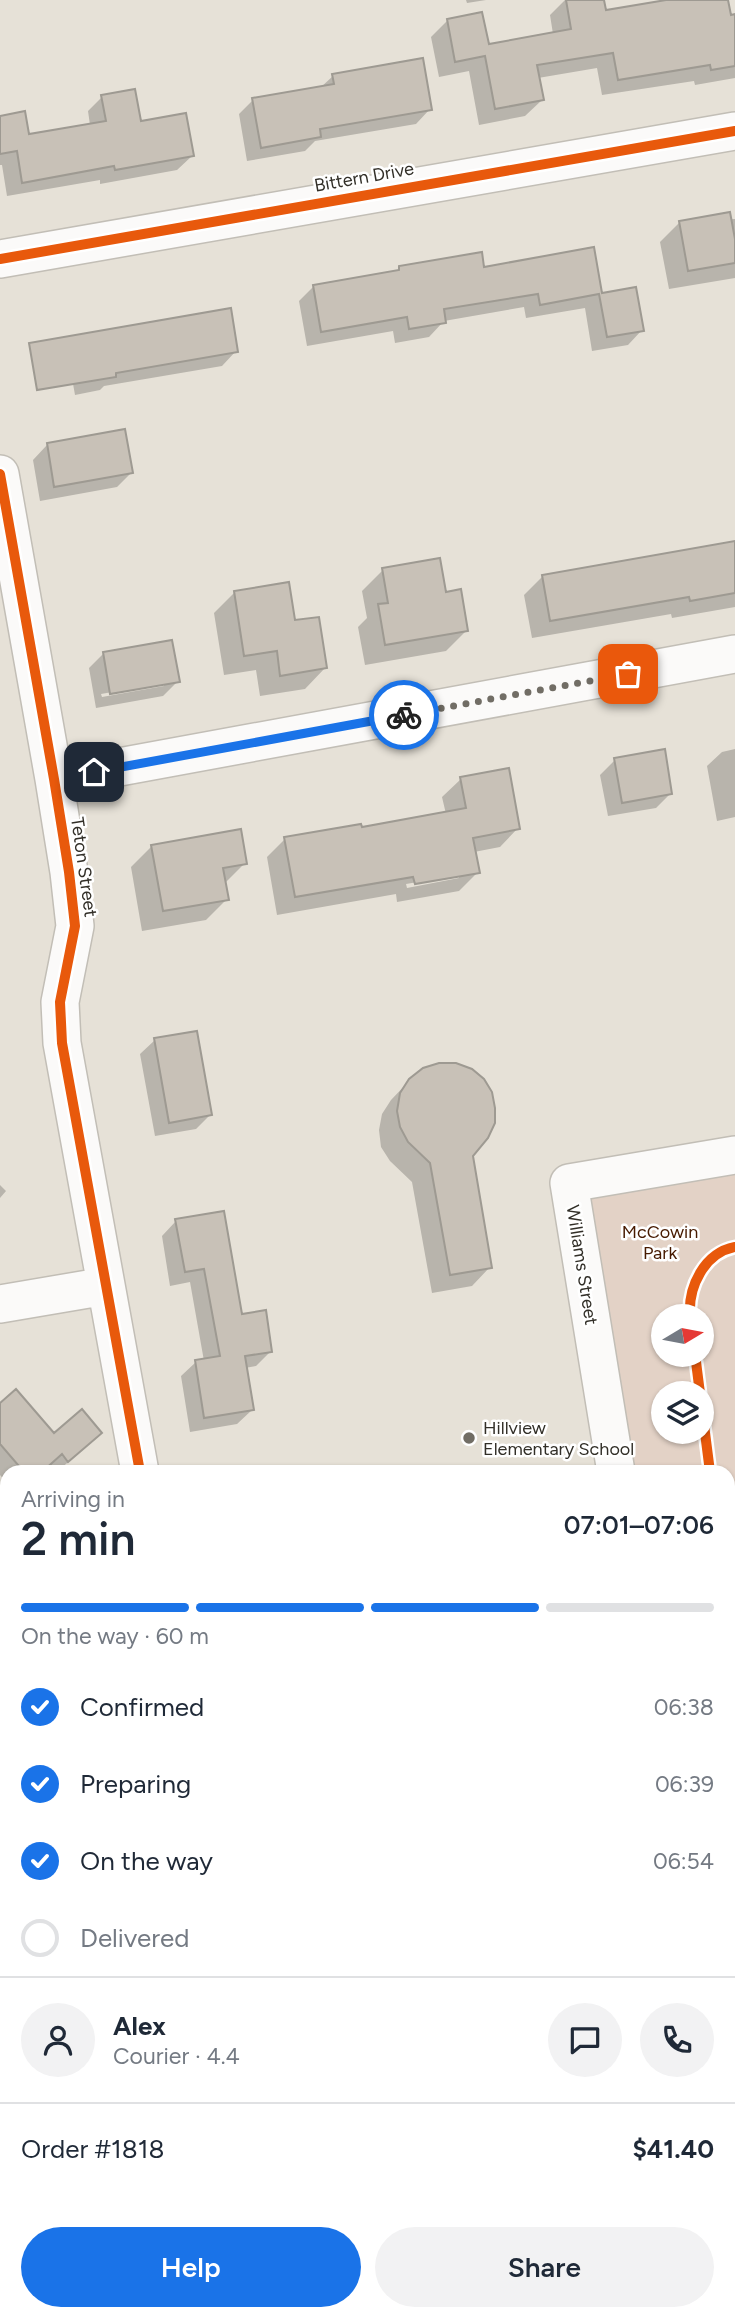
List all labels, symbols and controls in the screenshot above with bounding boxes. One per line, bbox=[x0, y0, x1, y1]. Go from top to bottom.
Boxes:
street label: Bittern Drive bbox=[312, 157, 416, 197]
pin bbox=[598, 644, 658, 704]
icon: bag bbox=[609, 655, 647, 693]
courier bbox=[369, 680, 439, 750]
icon: bike bbox=[385, 696, 423, 734]
pin bbox=[64, 742, 124, 802]
icon: home bbox=[75, 753, 113, 791]
street label: Teton Street bbox=[66, 816, 102, 919]
street label: Williams Street bbox=[562, 1203, 602, 1327]
park label: McCowin Park bbox=[622, 1221, 698, 1264]
north arrow bbox=[651, 1304, 714, 1367]
map controls bbox=[651, 1304, 714, 1444]
button: layers bbox=[651, 1381, 714, 1444]
place label: Hillview Elementary School bbox=[483, 1417, 634, 1460]
marker: Hillview Elementary School bbox=[461, 1430, 477, 1446]
text: Arriving in bbox=[21, 1485, 125, 1513]
text: 07:01–07:06 bbox=[564, 1509, 714, 1541]
text: 2 min bbox=[21, 1511, 136, 1567]
text: On the way · 60 m bbox=[21, 1622, 209, 1650]
icon: check bbox=[21, 1688, 59, 1726]
text: Confirmed bbox=[80, 1691, 204, 1723]
text: 06:38 bbox=[654, 1693, 714, 1721]
icon: check bbox=[21, 1765, 59, 1803]
text: Preparing bbox=[80, 1768, 191, 1800]
text: 06:39 bbox=[655, 1770, 714, 1798]
icon: check bbox=[21, 1842, 59, 1880]
text: On the way bbox=[80, 1845, 213, 1877]
text: 06:54 bbox=[653, 1847, 714, 1875]
text: Delivered bbox=[80, 1922, 189, 1954]
button: person bbox=[21, 2003, 95, 2077]
button: chat bbox=[548, 2003, 622, 2077]
button: phone bbox=[640, 2003, 714, 2077]
text: Alex bbox=[113, 2010, 166, 2042]
text: Courier · 4.4 bbox=[113, 2042, 240, 2070]
text: Order #1818 bbox=[21, 2133, 164, 2165]
text: $41.40 bbox=[632, 2133, 714, 2165]
button: Help bbox=[21, 2227, 361, 2307]
button: Share bbox=[375, 2227, 714, 2307]

